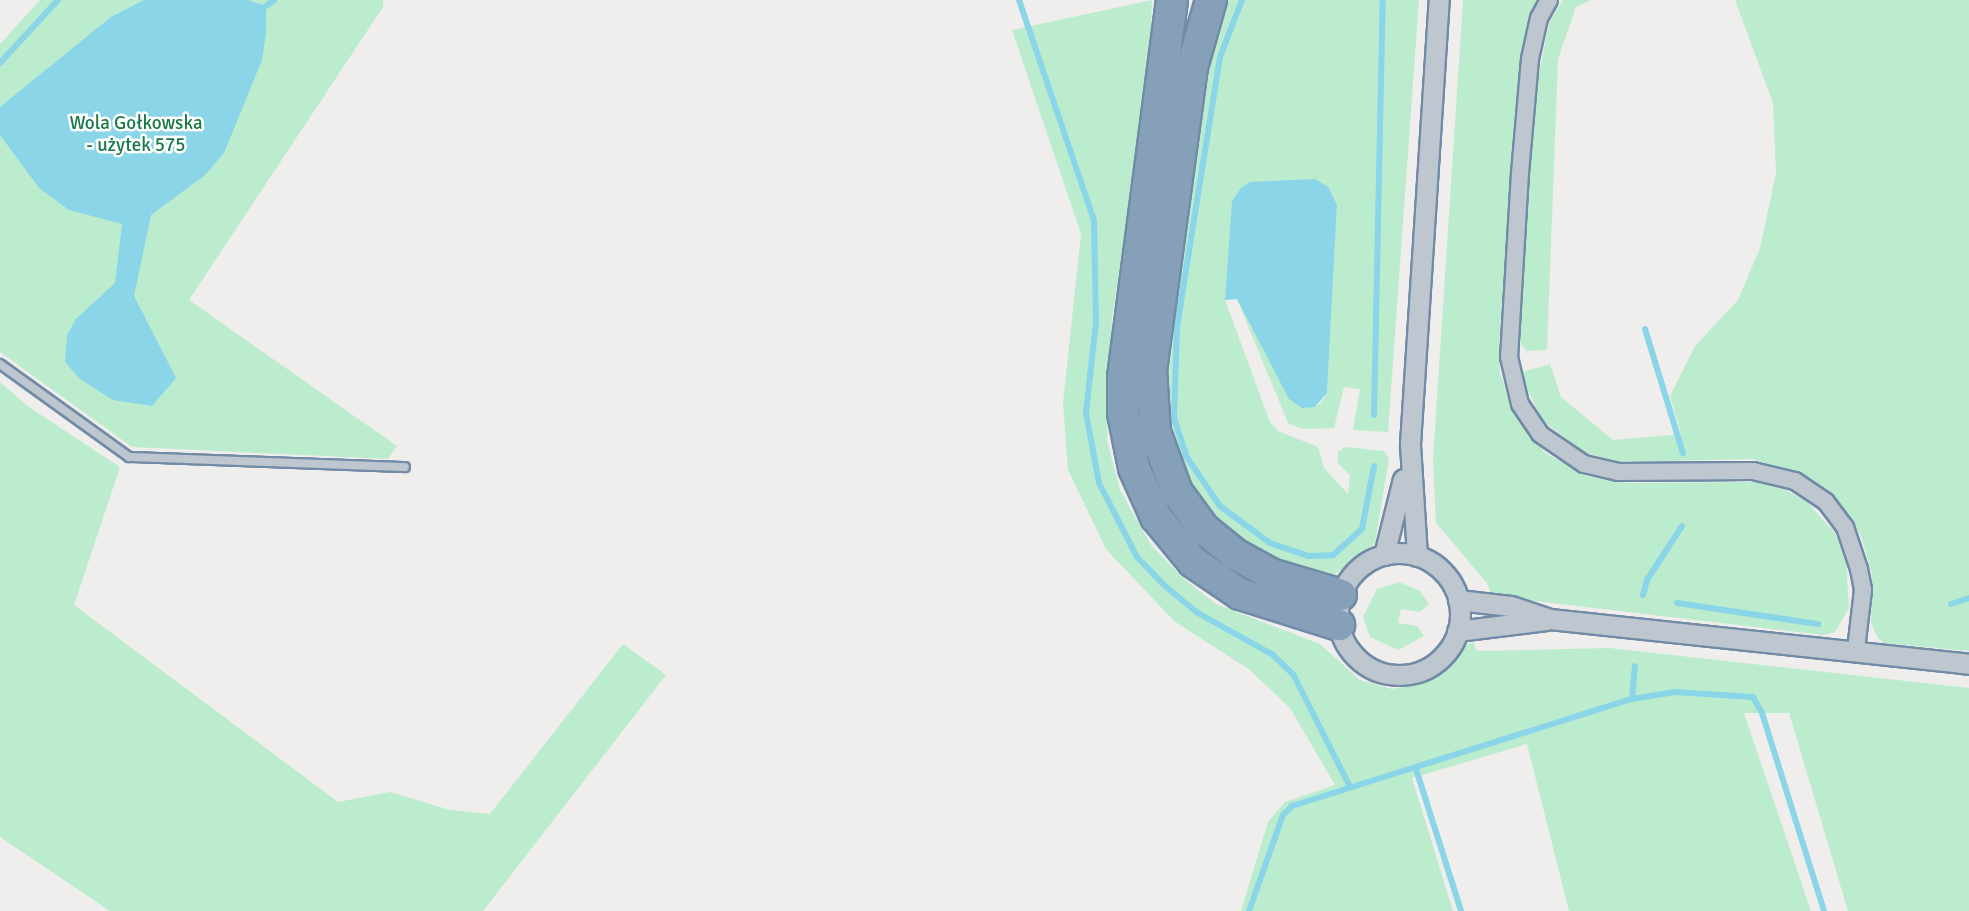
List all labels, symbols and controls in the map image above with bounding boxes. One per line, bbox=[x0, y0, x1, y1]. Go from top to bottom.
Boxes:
park label: Wola Gołkowska - użytek 575 bbox=[69, 113, 203, 157]

